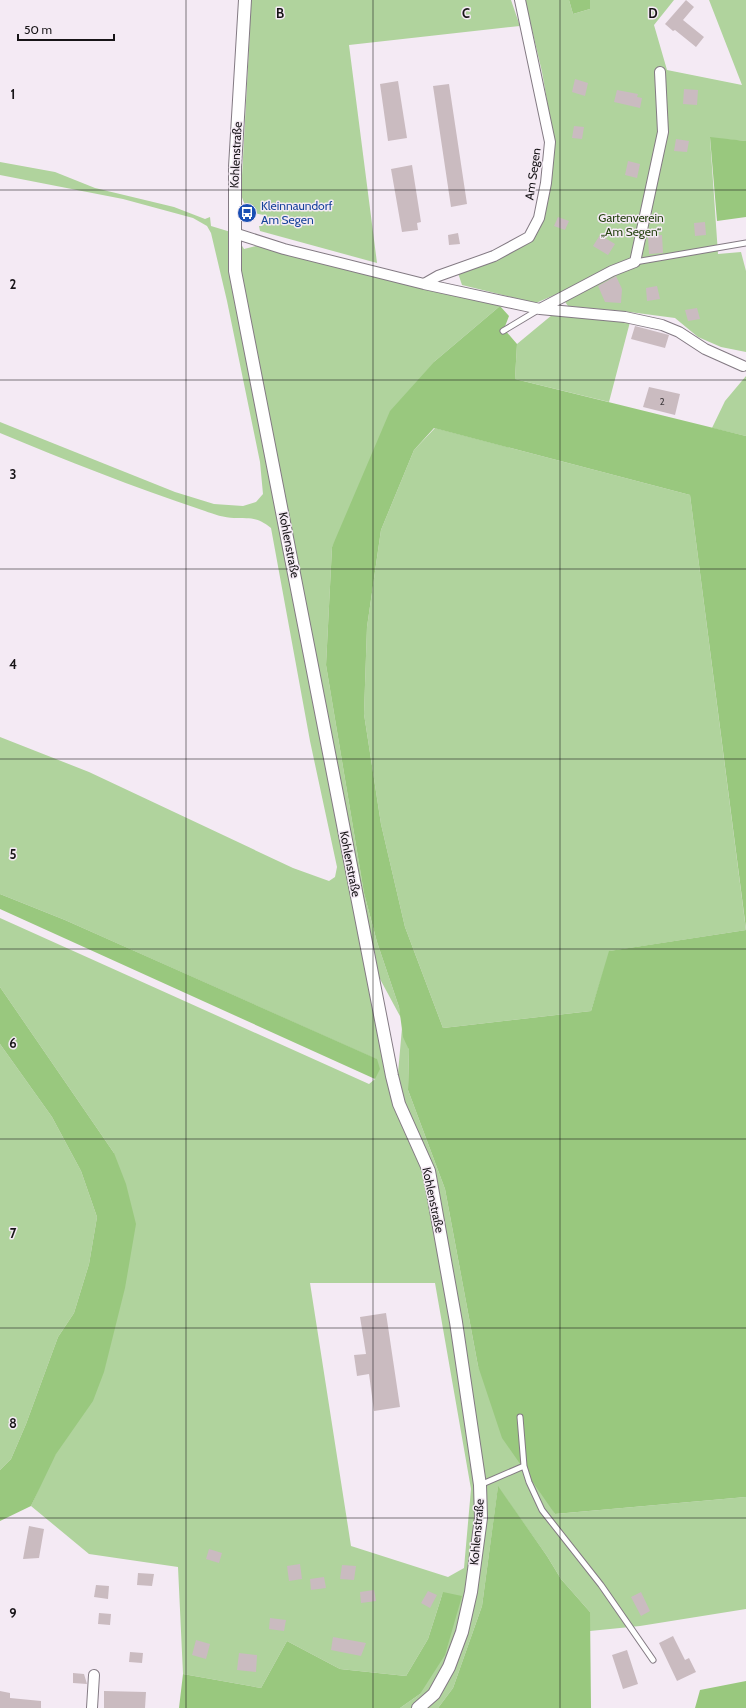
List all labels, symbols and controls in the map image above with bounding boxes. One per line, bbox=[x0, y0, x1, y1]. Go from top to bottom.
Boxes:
text: B bbox=[276, 5, 284, 21]
text: C bbox=[462, 5, 470, 21]
text: D bbox=[648, 5, 658, 21]
scale bar bbox=[18, 16, 114, 42]
text: 50 m bbox=[24, 22, 52, 37]
text: 1 bbox=[11, 86, 15, 102]
street label: Kohlenstraße bbox=[226, 121, 245, 189]
street label: Am Segen bbox=[521, 147, 544, 201]
place label: Kleinnaundorf Am Segen bbox=[261, 198, 332, 227]
bus stop icon: Kleinnaundorf Am Segen bbox=[236, 202, 258, 224]
park label: Gartenverein „Am Segen“ bbox=[598, 210, 664, 239]
text: 2 bbox=[10, 276, 17, 292]
house number: 2 bbox=[659, 395, 665, 408]
text: 3 bbox=[9, 466, 17, 482]
street label: Kohlenstraße bbox=[276, 511, 303, 579]
text: 4 bbox=[9, 656, 17, 672]
street label: Kohlenstraße bbox=[337, 830, 364, 898]
text: 5 bbox=[10, 846, 17, 862]
text: 6 bbox=[9, 1035, 17, 1051]
street label: Kohlenstraße bbox=[419, 1166, 448, 1234]
text: 7 bbox=[10, 1225, 17, 1241]
text: 8 bbox=[9, 1415, 17, 1431]
street label: Kohlenstraße bbox=[466, 1498, 487, 1566]
text: 9 bbox=[9, 1605, 17, 1621]

